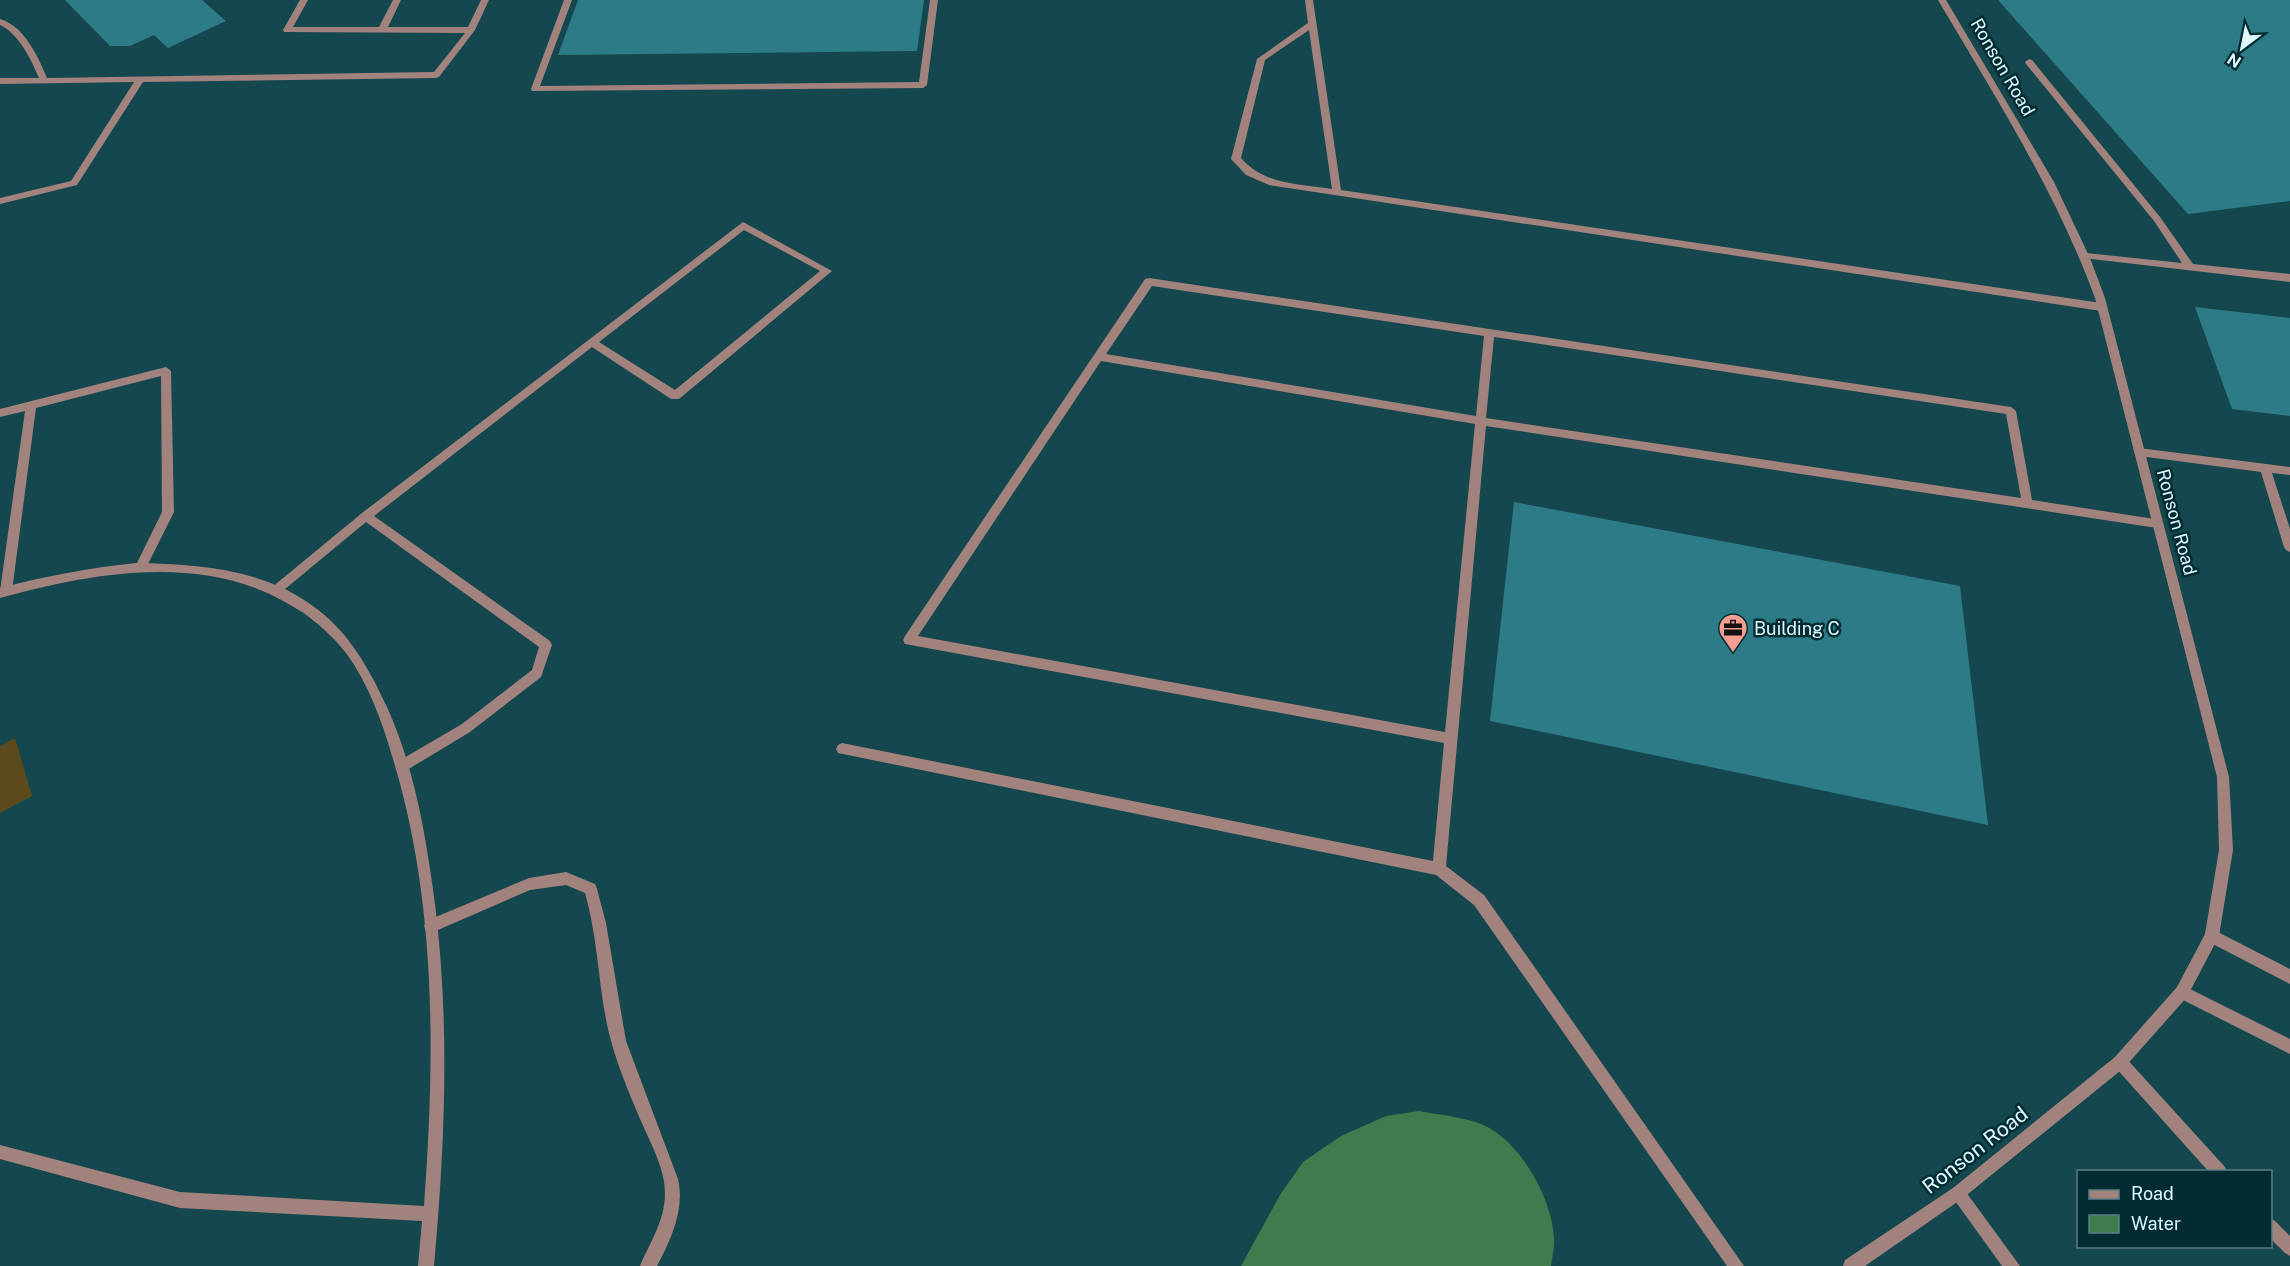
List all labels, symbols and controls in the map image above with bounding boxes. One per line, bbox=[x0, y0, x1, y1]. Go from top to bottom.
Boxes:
street label: Ronson Road bbox=[1967, 15, 2039, 119]
north arrow bbox=[2212, 18, 2272, 78]
text: N bbox=[2224, 49, 2245, 72]
street label: Ronson Road bbox=[2153, 467, 2201, 577]
office icon: Building C bbox=[1717, 612, 1749, 654]
place label: Building C bbox=[1754, 618, 1840, 639]
street label: Ronson Road bbox=[1917, 1101, 2033, 1199]
legend bbox=[2077, 1170, 2272, 1248]
text: Road bbox=[2131, 1183, 2174, 1204]
text: Water bbox=[2131, 1213, 2181, 1234]

